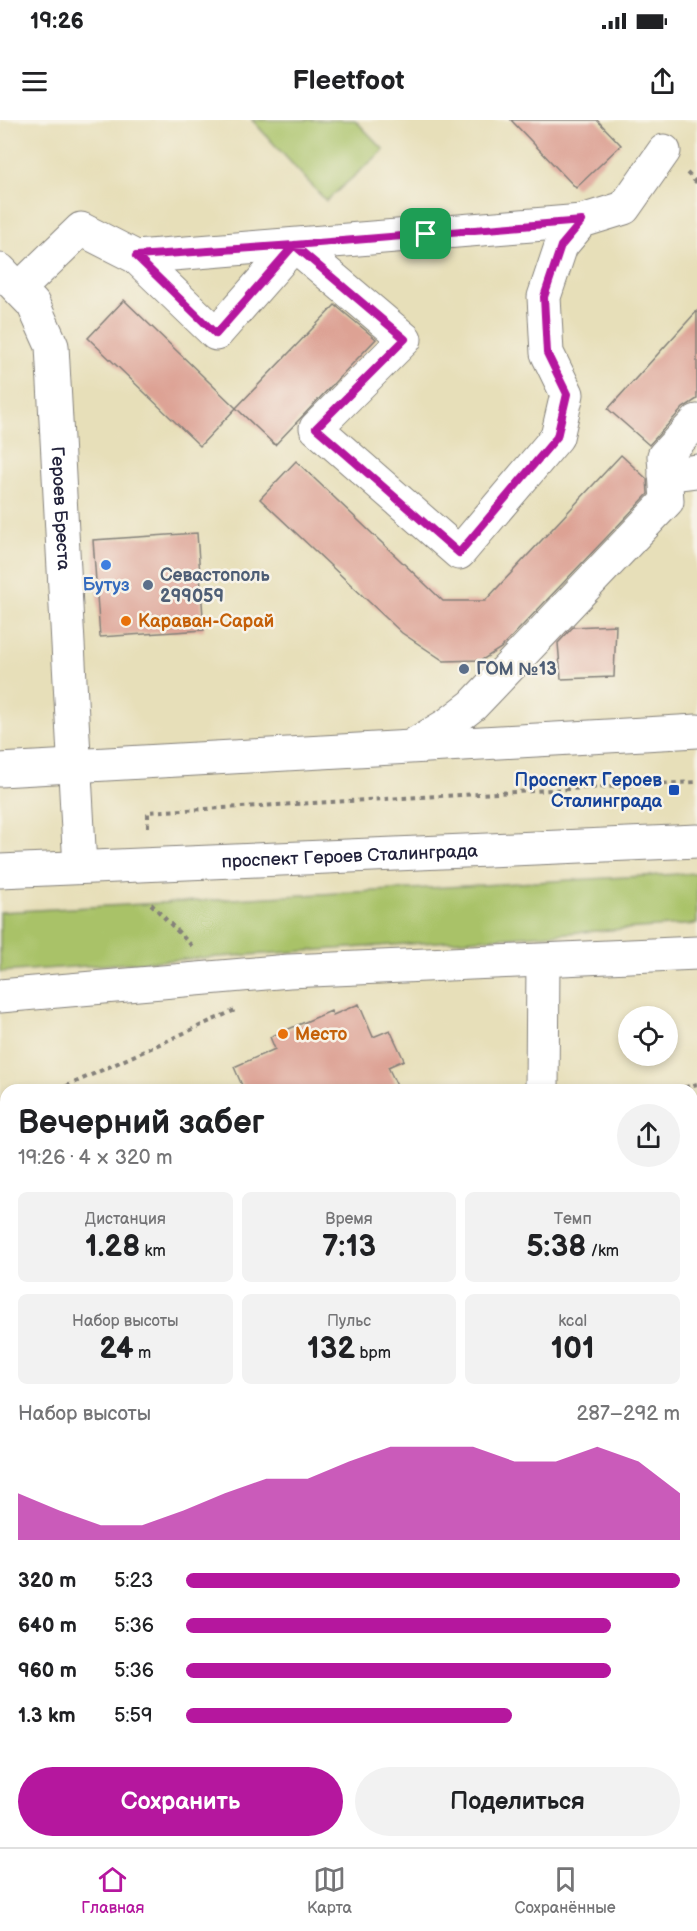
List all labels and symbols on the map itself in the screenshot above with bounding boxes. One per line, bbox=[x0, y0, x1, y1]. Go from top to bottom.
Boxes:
pin bbox=[400, 208, 451, 259]
street label: Героев Бреста bbox=[46, 446, 74, 571]
marker: Бутуз bbox=[99, 558, 113, 572]
place label: Севастополь 299059 bbox=[160, 565, 270, 607]
place label: Бутуз bbox=[82, 575, 130, 596]
marker: Севастополь 299059 bbox=[141, 578, 155, 592]
place label: Караван-Сарай bbox=[138, 611, 274, 632]
marker: Караван-Сарай bbox=[119, 614, 133, 628]
place label: ГОМ №13 bbox=[476, 659, 557, 680]
marker: ГОМ №13 bbox=[457, 662, 471, 676]
place label: Проспект Героев Сталинграда bbox=[515, 770, 663, 812]
marker: Проспект Героев Сталинграда bbox=[667, 783, 681, 797]
street label: проспект Героев Сталинграда bbox=[221, 840, 479, 872]
place label: Место bbox=[295, 1024, 348, 1045]
marker: Место bbox=[276, 1027, 290, 1041]

